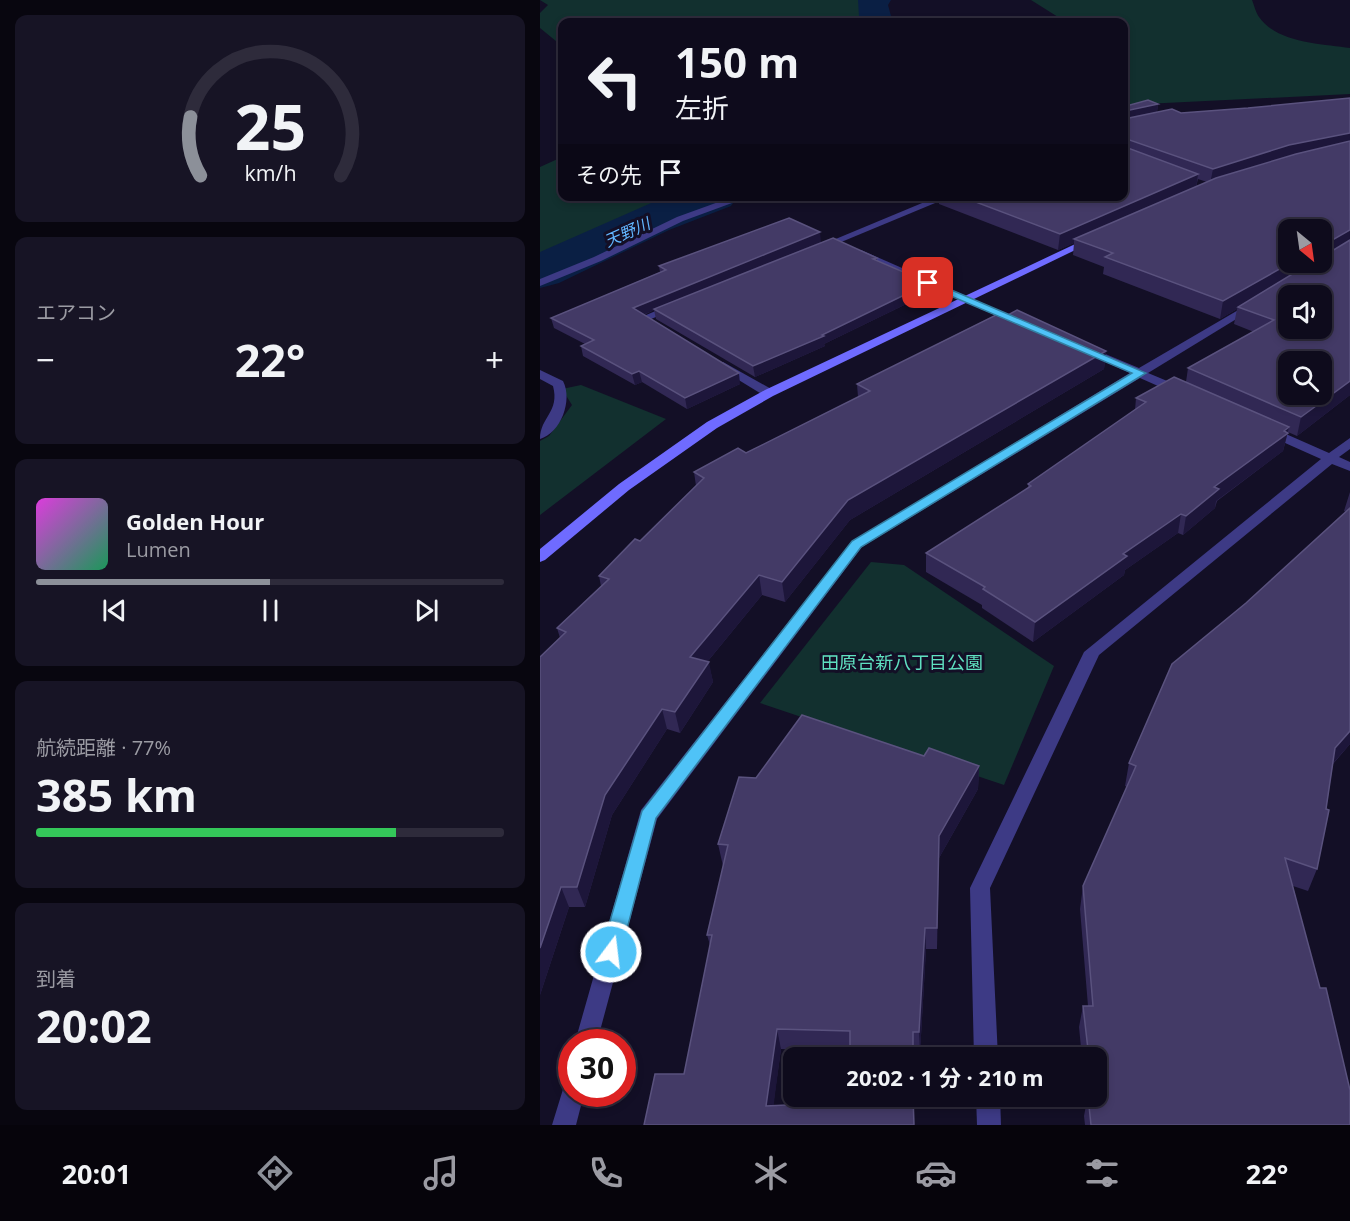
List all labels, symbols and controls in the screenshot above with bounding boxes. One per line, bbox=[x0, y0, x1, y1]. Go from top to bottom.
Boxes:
text: 150 m bbox=[675, 33, 799, 90]
icon: left bbox=[576, 42, 654, 120]
text: 25 bbox=[234, 83, 306, 168]
text: 左折 bbox=[675, 89, 729, 126]
icon: arrive bbox=[654, 156, 687, 189]
text: km/h bbox=[244, 158, 296, 187]
text: その先 bbox=[576, 159, 642, 189]
water label: 天野川 bbox=[601, 211, 655, 252]
north arrow bbox=[1278, 219, 1332, 273]
map controls bbox=[1278, 219, 1332, 405]
pin bbox=[902, 257, 953, 308]
icon: arrive bbox=[911, 266, 944, 299]
button: sound bbox=[1278, 285, 1332, 339]
text: エアコン bbox=[36, 299, 116, 326]
text: 22° bbox=[235, 329, 305, 390]
text: − bbox=[36, 337, 55, 382]
text: + bbox=[485, 337, 504, 382]
button: search bbox=[1278, 351, 1332, 405]
text: Golden Hour bbox=[126, 506, 264, 536]
text: Lumen bbox=[126, 536, 191, 563]
icon: previous bbox=[98, 594, 131, 627]
icon: pause bbox=[254, 594, 287, 627]
icon: next bbox=[410, 594, 443, 627]
park label: 田原台新八丁目公園 bbox=[821, 650, 983, 674]
text: 航続距離 · 77% bbox=[36, 734, 171, 761]
text: 385 km bbox=[36, 764, 197, 825]
position arrow bbox=[579, 920, 643, 984]
text: 到着 bbox=[36, 965, 76, 992]
text: 20:02 bbox=[36, 995, 152, 1056]
speed limit sign: 30 bbox=[558, 1029, 636, 1107]
text: 20:02 · 1 分 · 210 m bbox=[846, 1062, 1044, 1092]
icon: directions bbox=[254, 1152, 296, 1194]
icon: music bbox=[420, 1152, 462, 1194]
icon: phone bbox=[585, 1152, 627, 1194]
icon: climate bbox=[750, 1152, 792, 1194]
icon: car bbox=[915, 1152, 957, 1194]
icon: filters bbox=[1081, 1152, 1123, 1194]
text: 20:01 bbox=[62, 1155, 131, 1192]
text: 22° bbox=[1246, 1155, 1288, 1192]

